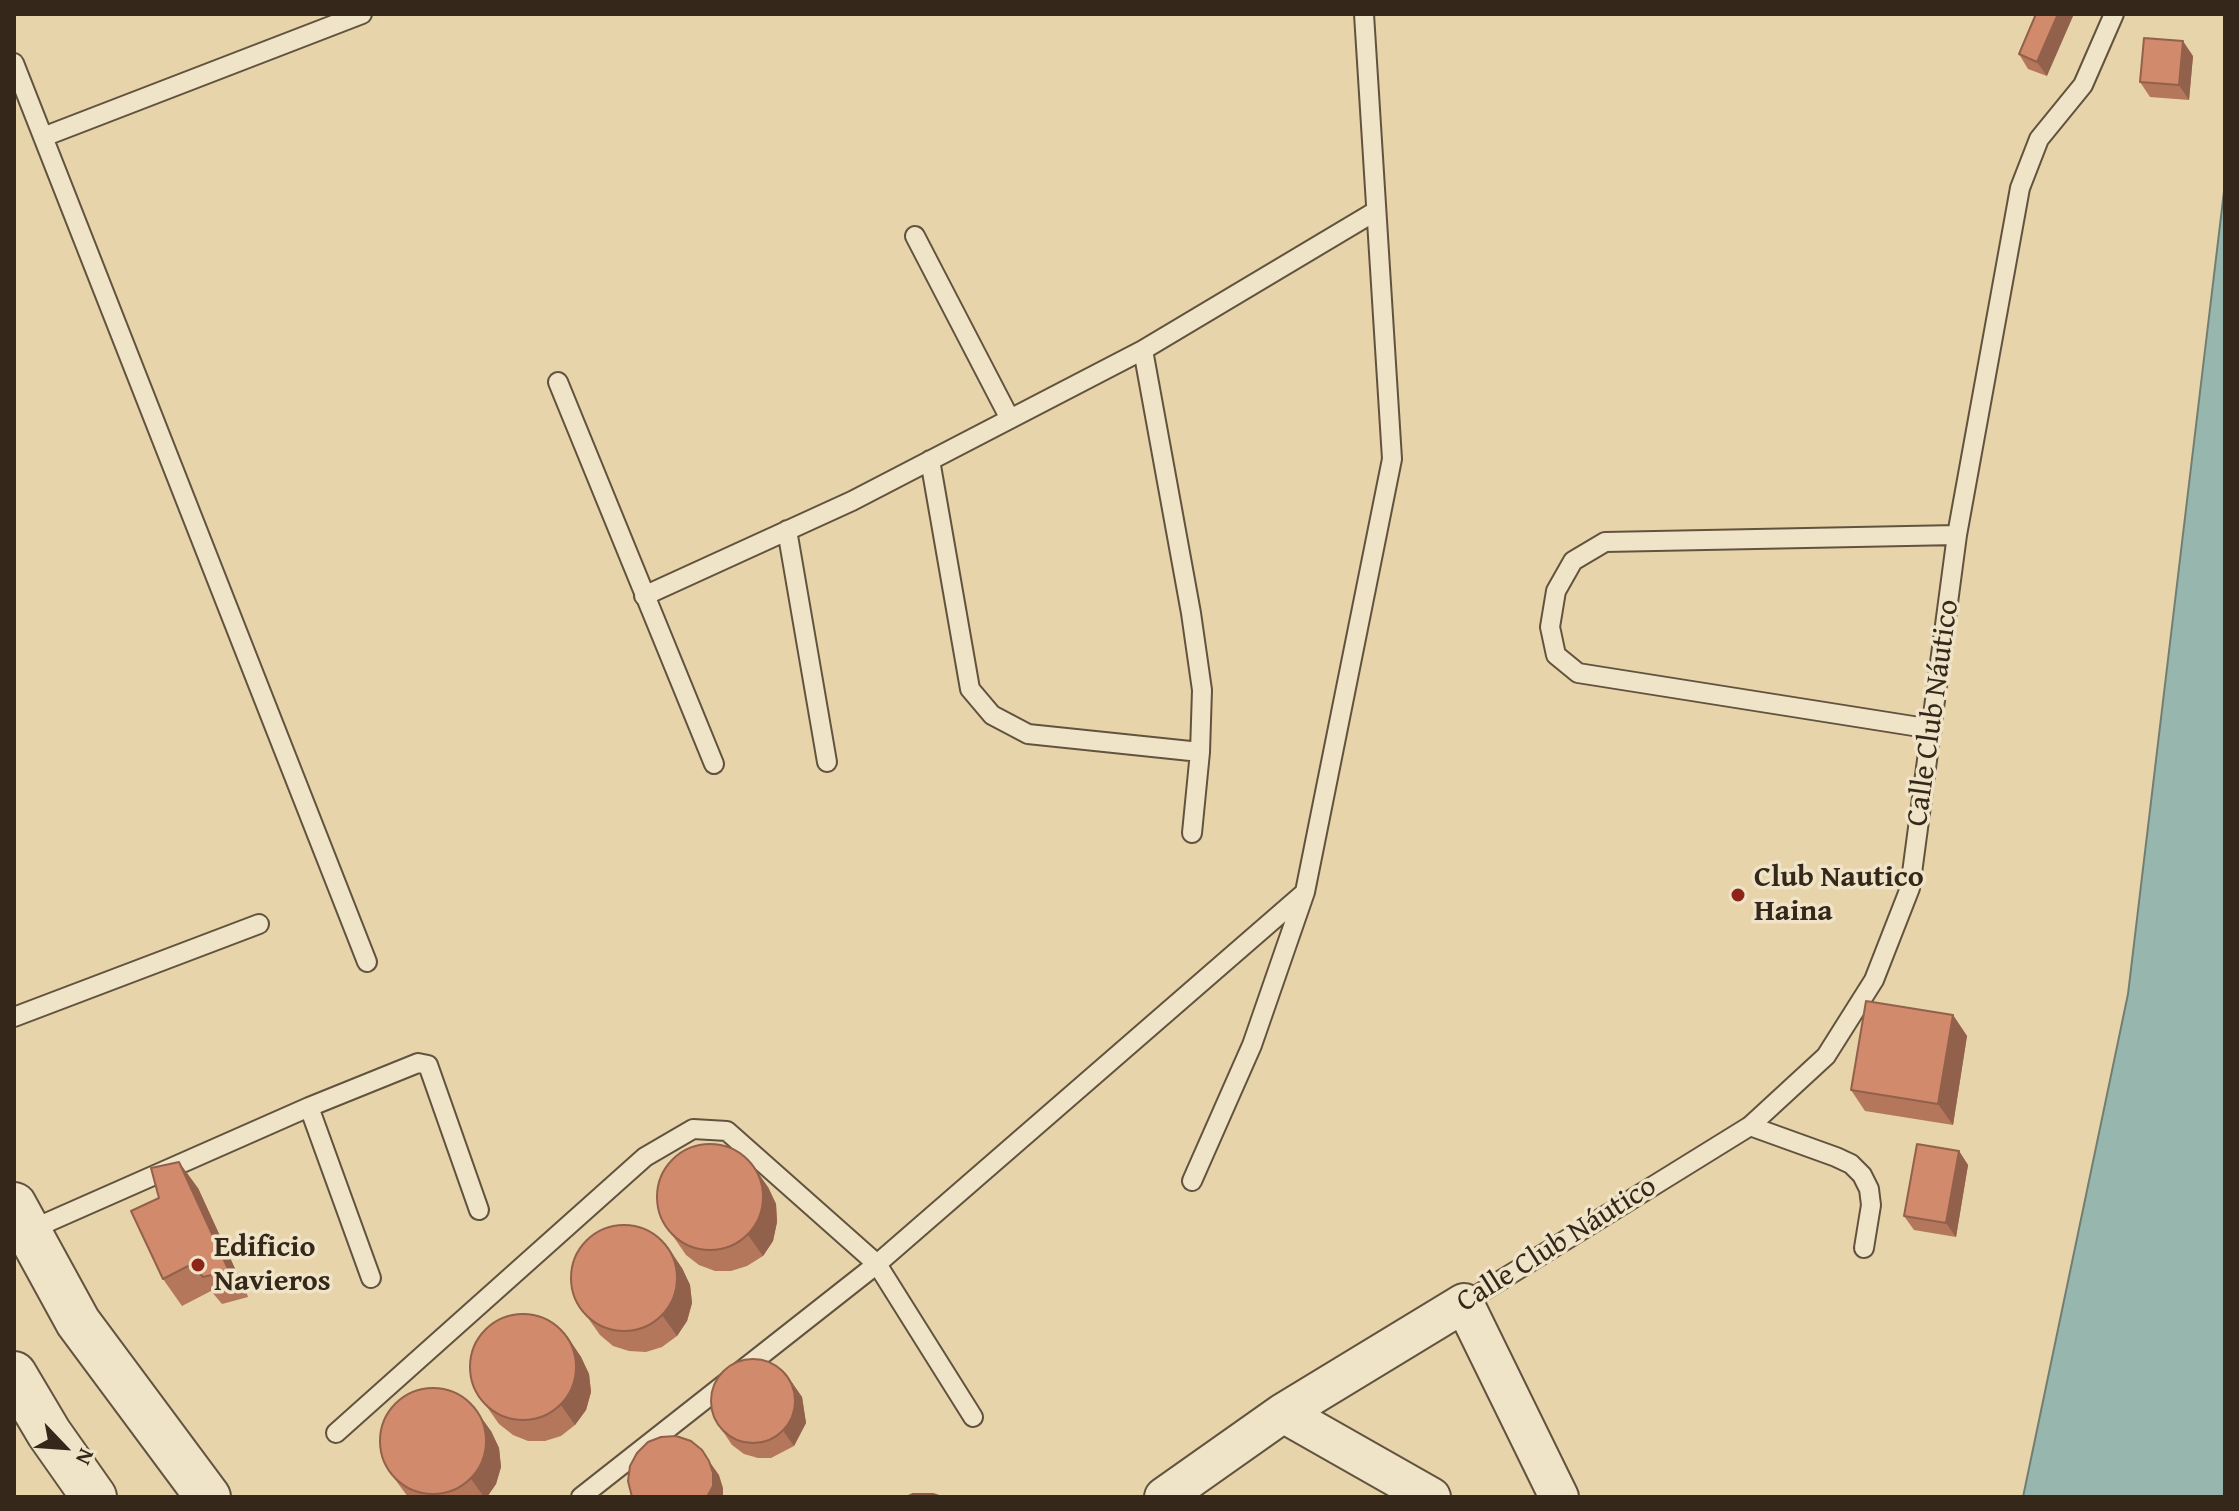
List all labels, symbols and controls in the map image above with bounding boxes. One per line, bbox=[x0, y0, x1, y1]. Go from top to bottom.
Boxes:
street label: Calle Club Náutico bbox=[1900, 597, 1968, 829]
place label: Club Nautico Haina bbox=[1754, 860, 1924, 930]
marker: Club Nautico Haina bbox=[1729, 886, 1747, 904]
street label: Calle Club Náutico bbox=[1450, 1169, 1664, 1321]
place label: Edificio Navieros bbox=[214, 1230, 331, 1300]
marker: Edificio Navieros bbox=[189, 1256, 207, 1274]
north arrow bbox=[24, 1407, 104, 1487]
text: N bbox=[68, 1444, 103, 1471]

